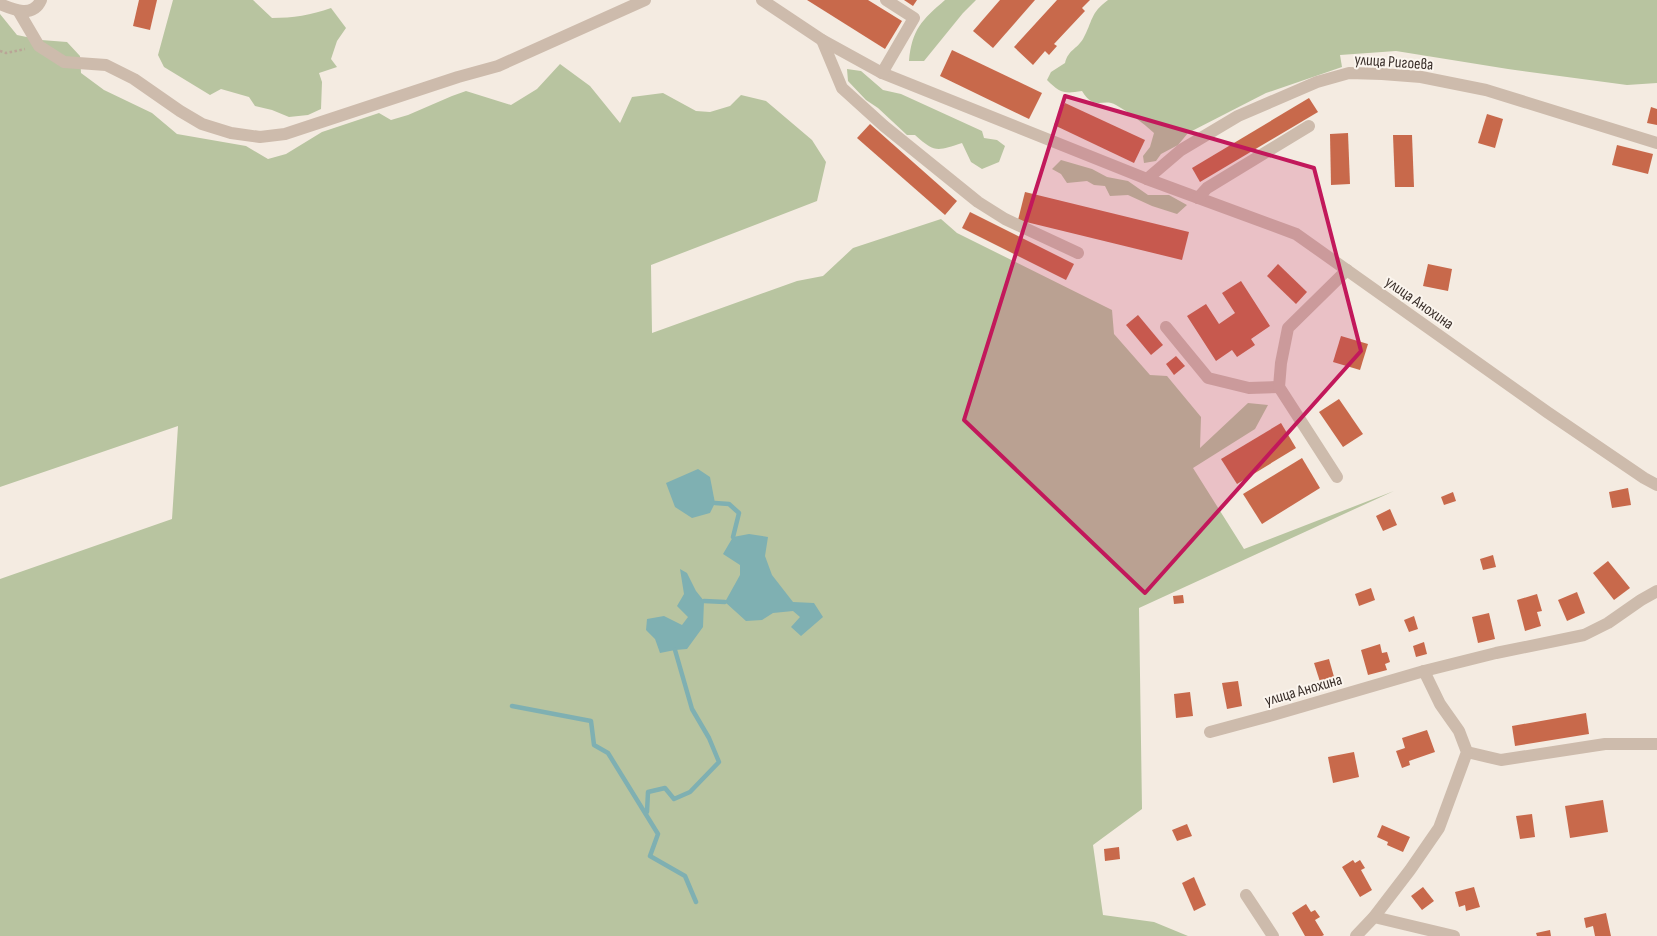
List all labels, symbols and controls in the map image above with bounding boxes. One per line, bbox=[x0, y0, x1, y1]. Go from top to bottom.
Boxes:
street label: улица Ригоева bbox=[1354, 50, 1434, 75]
street label: улица Анохина bbox=[1381, 273, 1457, 334]
street label: улица Анохина bbox=[1263, 670, 1344, 711]

